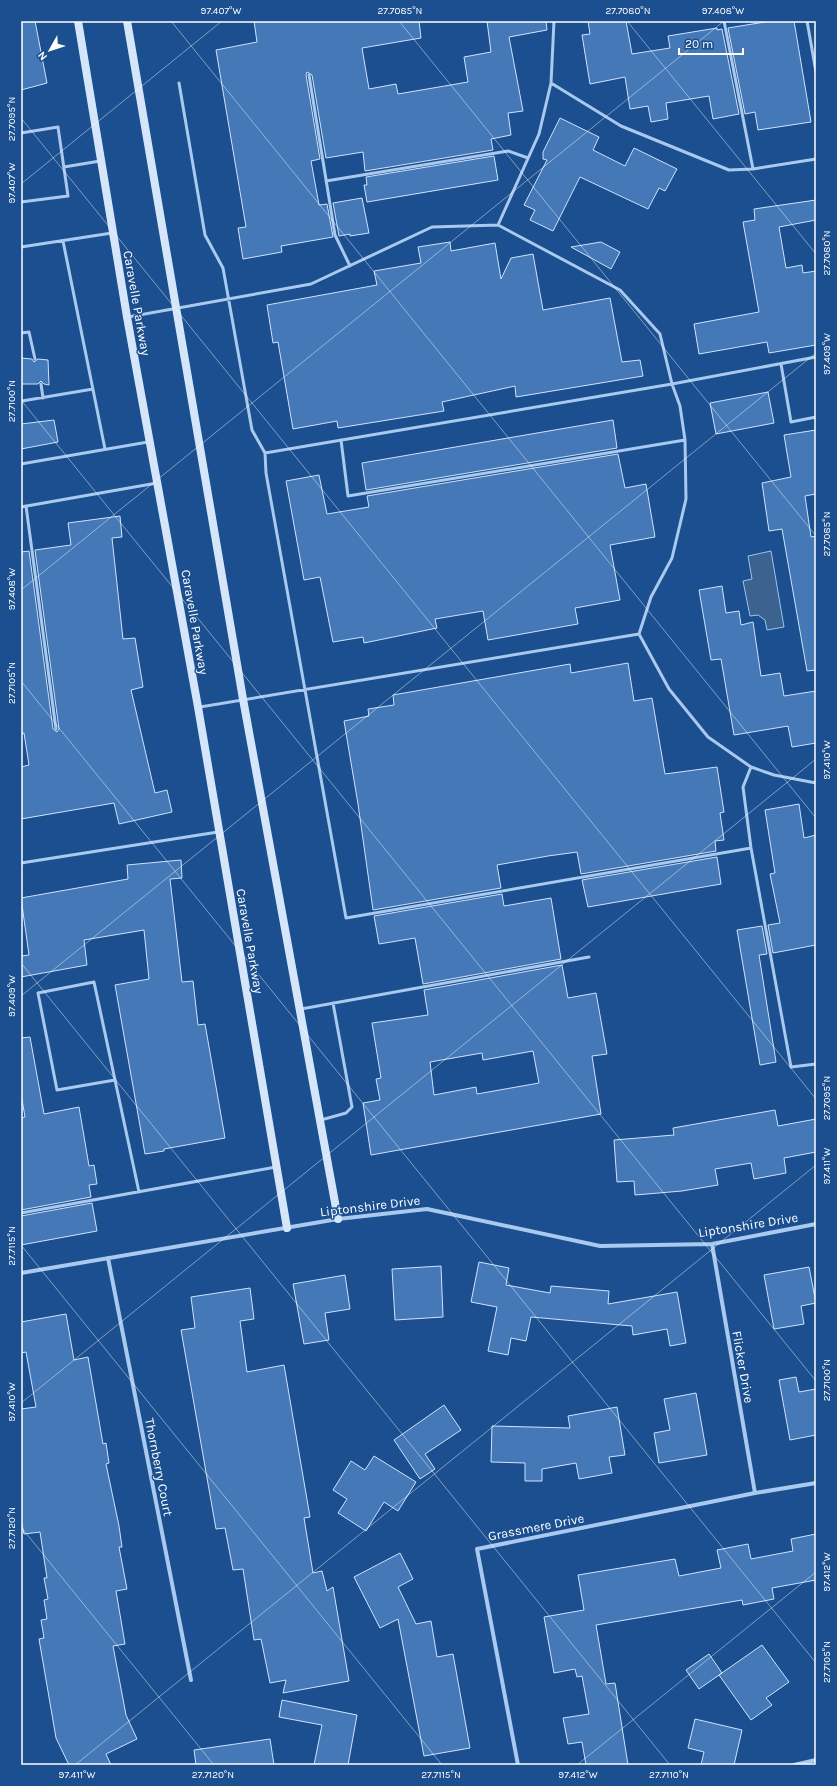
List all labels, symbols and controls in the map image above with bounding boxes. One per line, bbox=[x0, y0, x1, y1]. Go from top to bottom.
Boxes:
text: 97.407°W bbox=[201, 5, 241, 17]
text: 27.7085°N bbox=[378, 5, 422, 17]
text: 27.7080°N bbox=[605, 5, 651, 17]
text: 97.408°W bbox=[702, 5, 744, 17]
north arrow bbox=[30, 30, 70, 70]
scale bar bbox=[679, 30, 743, 56]
text: 20 m bbox=[685, 37, 713, 51]
text: N bbox=[35, 49, 50, 63]
text: 27.7095°N bbox=[6, 97, 18, 141]
text: 97.407°W bbox=[6, 163, 18, 203]
text: 27.7080°N bbox=[821, 230, 833, 276]
street label: Caravelle Parkway bbox=[120, 249, 154, 357]
text: 97.409°W bbox=[821, 333, 833, 375]
text: 27.7100°N bbox=[6, 380, 18, 422]
text: 27.7085°N bbox=[821, 512, 833, 556]
text: 97.408°W bbox=[6, 568, 18, 610]
street label: Caravelle Parkway bbox=[178, 568, 212, 676]
text: 27.7105°N bbox=[6, 662, 18, 704]
text: 97.410°W bbox=[821, 740, 833, 780]
street label: Caravelle Parkway bbox=[233, 887, 267, 995]
text: 97.409°W bbox=[6, 975, 18, 1017]
text: 27.7095°N bbox=[821, 1076, 833, 1120]
text: 97.411°W bbox=[821, 1148, 833, 1184]
street label: Liptonshire Drive bbox=[319, 1192, 421, 1220]
street label: Liptonshire Drive bbox=[697, 1210, 799, 1240]
text: 27.7115°N bbox=[6, 1226, 18, 1266]
street label: Flicker Drive bbox=[729, 1330, 757, 1405]
text: 27.7100°N bbox=[821, 1359, 833, 1401]
text: 97.410°W bbox=[6, 1382, 18, 1422]
street label: Thornberry Court bbox=[142, 1417, 176, 1517]
text: 27.7120°N bbox=[6, 1507, 18, 1549]
street label: Grassmere Drive bbox=[487, 1510, 586, 1544]
text: 97.412°W bbox=[821, 1552, 833, 1592]
text: 27.7105°N bbox=[821, 1641, 833, 1683]
text: 97.411°W bbox=[59, 1769, 95, 1781]
text: 27.7120°N bbox=[192, 1769, 234, 1781]
text: 27.7115°N bbox=[421, 1769, 461, 1781]
text: 97.412°W bbox=[558, 1769, 598, 1781]
text: 27.7110°N bbox=[649, 1769, 689, 1781]

